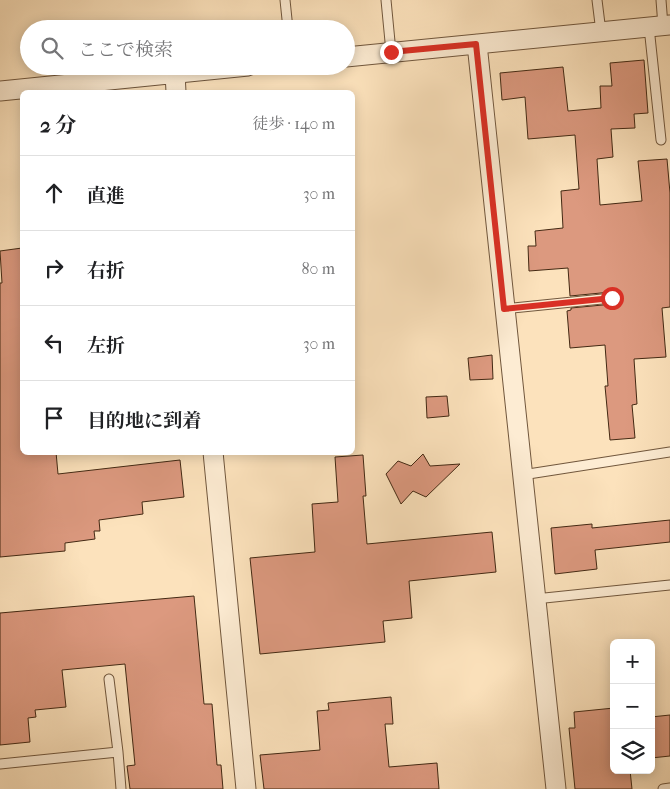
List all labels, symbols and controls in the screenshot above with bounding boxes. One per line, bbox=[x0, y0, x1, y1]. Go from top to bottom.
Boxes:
search box bbox=[20, 20, 355, 75]
icon: search bbox=[38, 34, 66, 62]
text: ここで検索 bbox=[78, 39, 173, 61]
route end bbox=[380, 41, 403, 64]
text: 2 分 bbox=[40, 113, 76, 137]
text: 徒歩 · 140 m bbox=[252, 114, 335, 133]
icon: ahead bbox=[40, 179, 68, 207]
text: 30 m bbox=[303, 184, 335, 203]
text: 直進 bbox=[87, 185, 125, 207]
icon: right bbox=[40, 254, 68, 282]
text: 80 m bbox=[301, 259, 335, 278]
text: 右折 bbox=[87, 260, 125, 282]
route start bbox=[601, 287, 624, 310]
icon: left bbox=[40, 329, 68, 357]
text: 30 m bbox=[303, 334, 335, 353]
text: 左折 bbox=[87, 335, 125, 357]
icon: arrive bbox=[40, 404, 68, 432]
text: 目的地に到着 bbox=[87, 410, 201, 432]
map controls bbox=[610, 639, 655, 774]
button: + bbox=[610, 639, 655, 684]
button: − bbox=[610, 684, 655, 729]
button: layers bbox=[610, 729, 655, 774]

